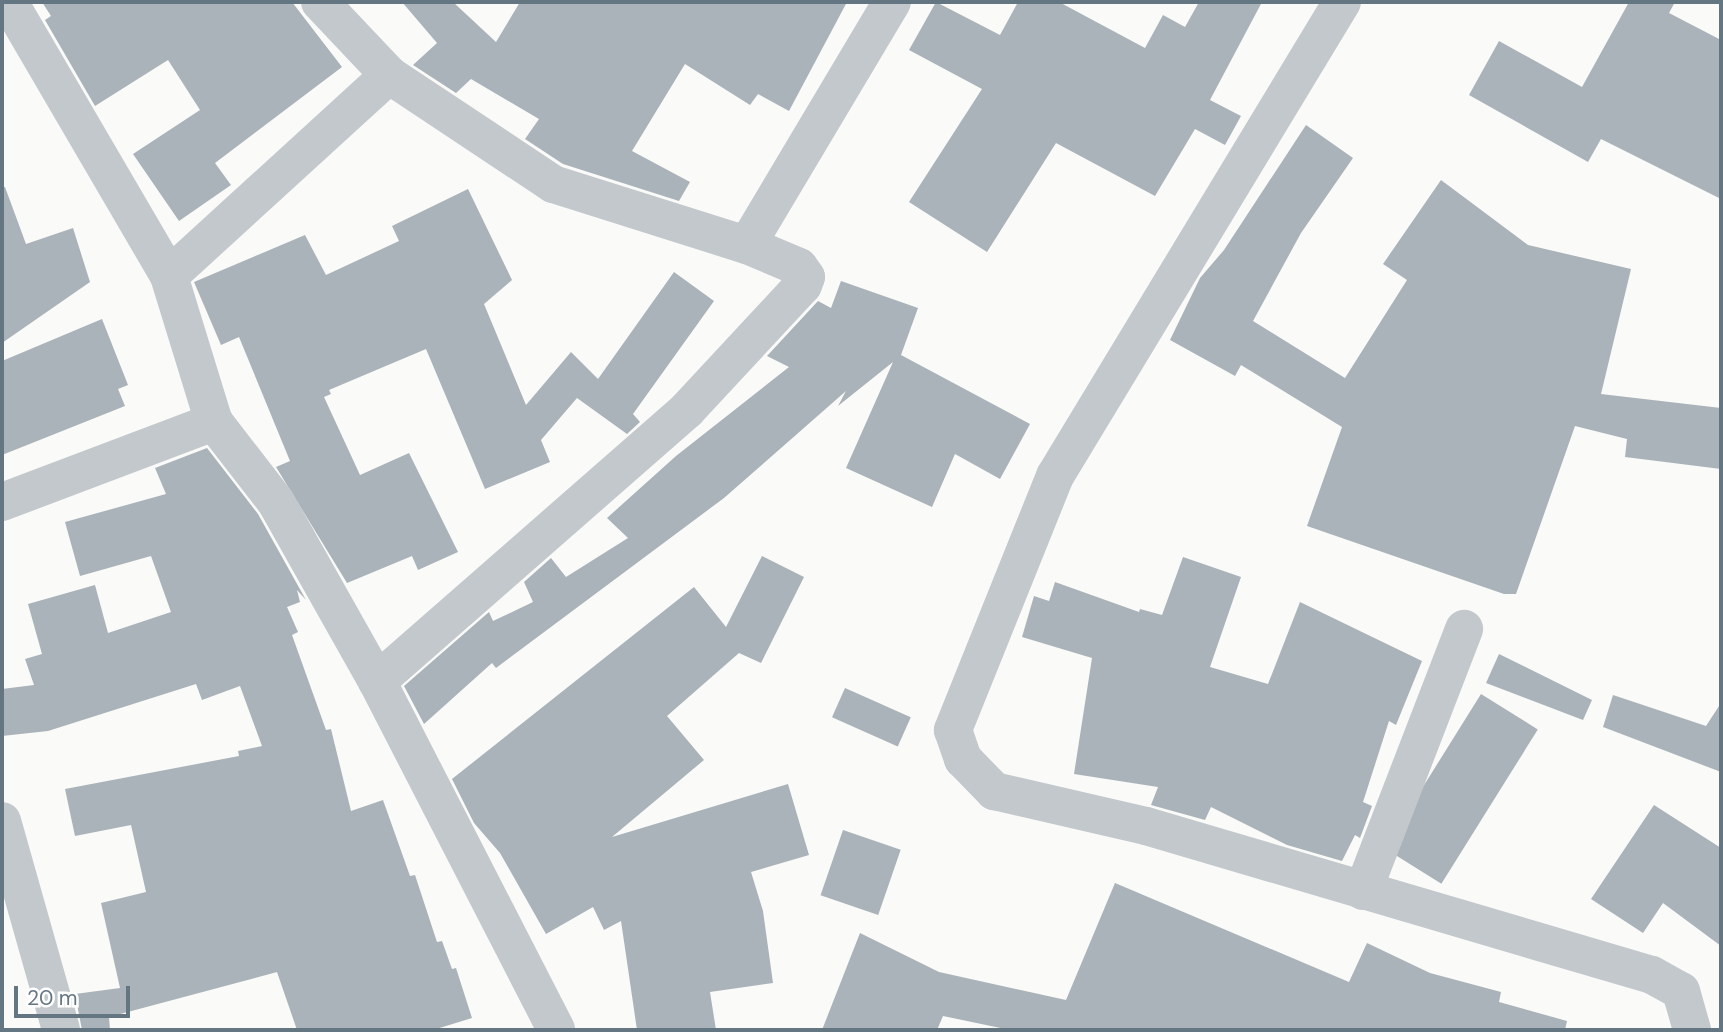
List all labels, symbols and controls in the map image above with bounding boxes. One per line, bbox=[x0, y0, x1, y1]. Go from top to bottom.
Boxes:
scale bar bbox=[18, 972, 133, 1016]
text: 20 m bbox=[27, 984, 78, 1012]

